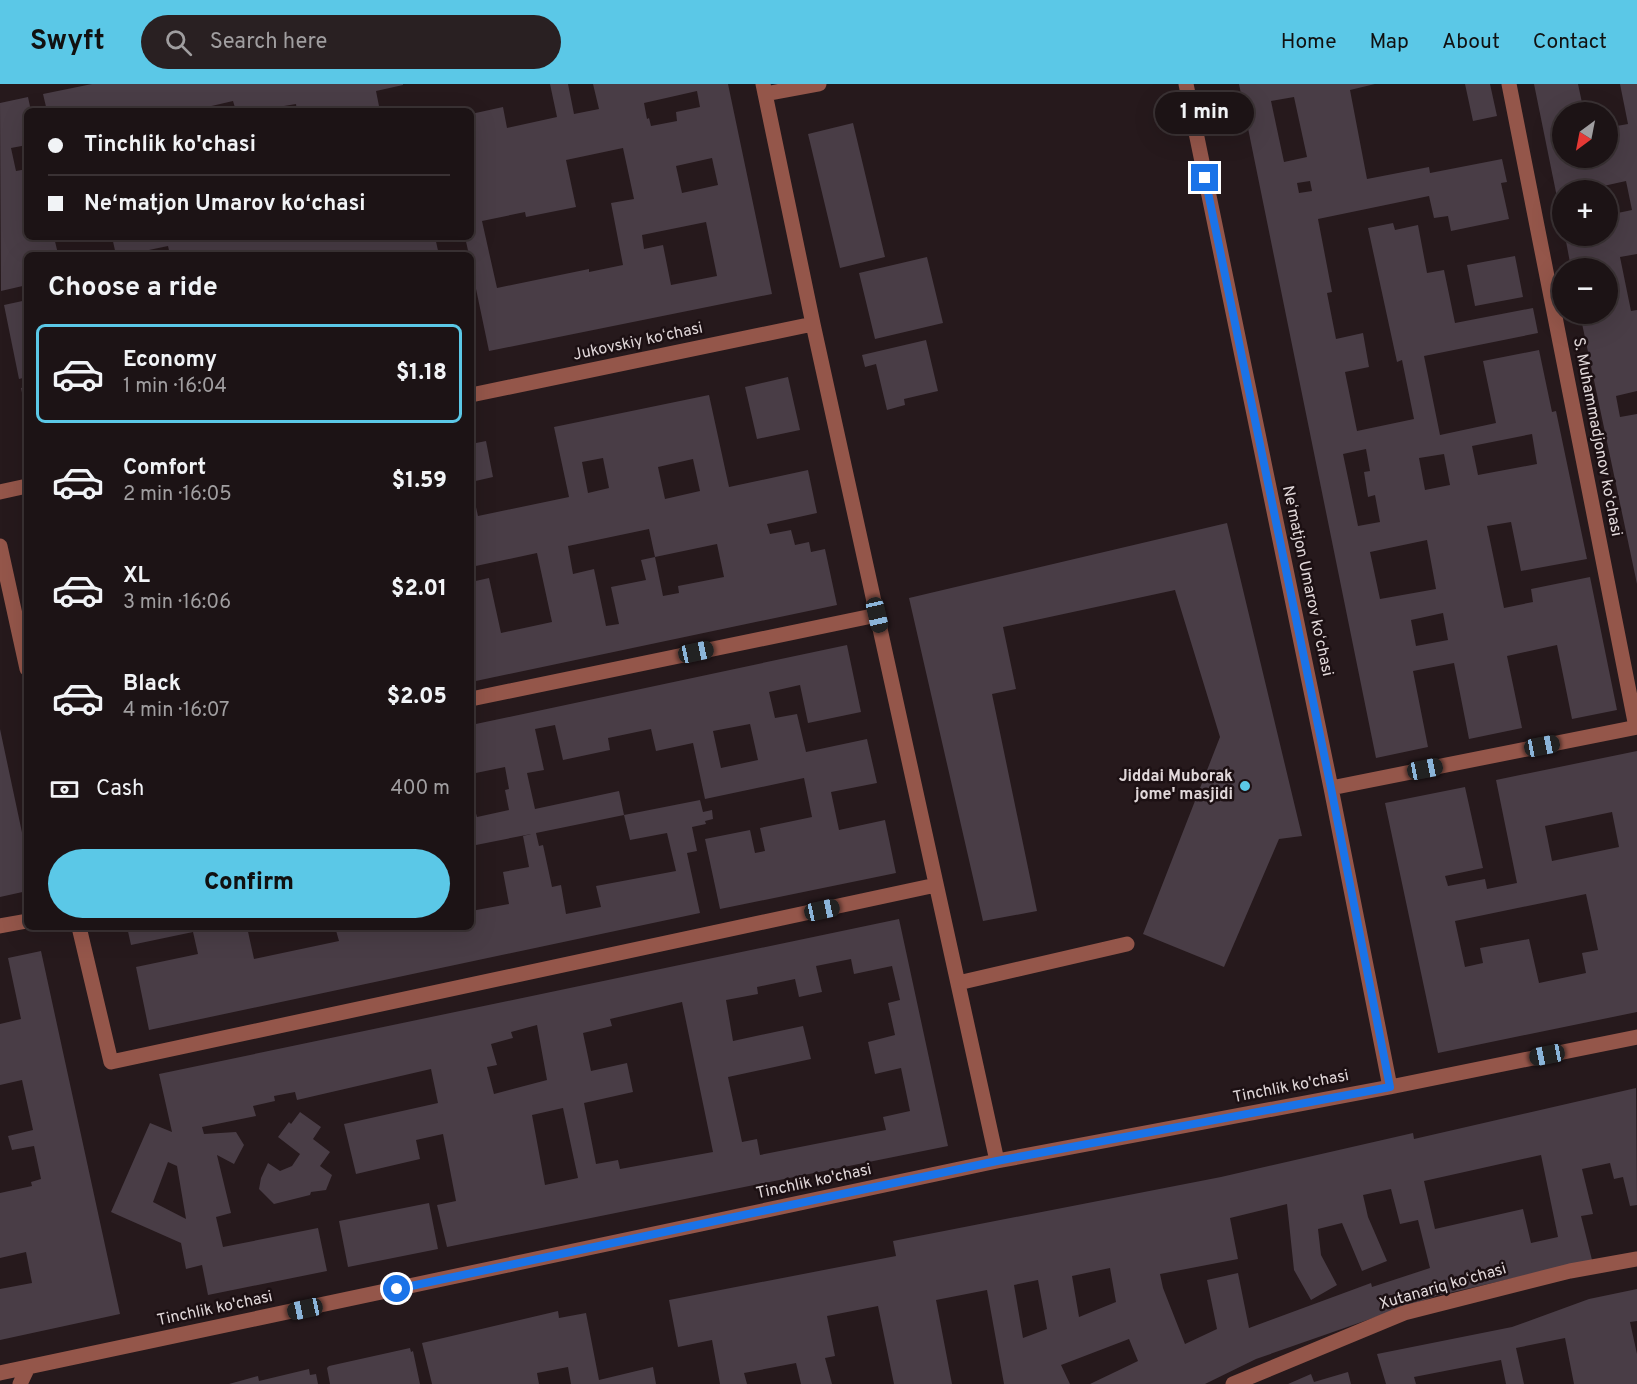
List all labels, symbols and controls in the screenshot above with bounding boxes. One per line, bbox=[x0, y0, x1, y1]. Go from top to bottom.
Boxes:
search box bbox=[141, 15, 561, 69]
text: Swyft bbox=[30, 24, 105, 60]
icon: search bbox=[162, 26, 195, 59]
text: Search here bbox=[210, 29, 327, 56]
text: Home bbox=[1281, 29, 1337, 56]
text: Map bbox=[1370, 29, 1409, 56]
text: About bbox=[1442, 29, 1500, 56]
text: Contact bbox=[1533, 29, 1607, 56]
callout: 1 min bbox=[1156, 91, 1254, 133]
text: 1 min bbox=[1180, 100, 1229, 126]
north arrow bbox=[1552, 102, 1618, 168]
map controls bbox=[1552, 102, 1618, 324]
text: Tinchlik ko'chasi bbox=[84, 132, 256, 159]
route end bbox=[1191, 164, 1218, 191]
button: + bbox=[1552, 180, 1618, 246]
text: Neʻmatjon Umarov koʻchasi bbox=[84, 191, 366, 218]
button: − bbox=[1552, 258, 1618, 324]
text: Choose a ride bbox=[48, 271, 218, 305]
street label: Jukovskiy koʻchasi bbox=[571, 318, 705, 366]
street label: S. Muhammadjonov koʻchasi bbox=[1568, 336, 1626, 538]
icon: car bbox=[51, 347, 105, 401]
text: Economy bbox=[123, 347, 217, 374]
text: $1.18 bbox=[396, 360, 447, 387]
text: 1 min · 16:04 bbox=[123, 374, 227, 400]
icon: car bbox=[51, 455, 105, 509]
text: Comfort bbox=[123, 455, 206, 482]
text: $1.59 bbox=[392, 468, 447, 495]
text: 2 min · 16:05 bbox=[123, 482, 232, 508]
street label: Neʻmatjon Umarov koʻchasi bbox=[1277, 484, 1337, 678]
icon: car bbox=[51, 563, 105, 617]
text: XL bbox=[123, 563, 150, 590]
text: $2.01 bbox=[391, 576, 447, 603]
text: 3 min · 16:06 bbox=[123, 590, 231, 616]
car bbox=[864, 595, 890, 635]
car bbox=[677, 639, 715, 665]
icon: car bbox=[51, 671, 105, 725]
text: Black bbox=[123, 671, 181, 698]
text: $2.05 bbox=[387, 684, 447, 711]
text: 4 min · 16:07 bbox=[123, 698, 229, 724]
car bbox=[1523, 734, 1561, 758]
car bbox=[1406, 757, 1444, 781]
place label: Jiddai Muborak jome' masjidi bbox=[1119, 767, 1233, 805]
icon: cash bbox=[48, 773, 81, 806]
text: Cash bbox=[96, 776, 145, 803]
text: 400 m bbox=[390, 776, 450, 802]
marker: Jiddai Muborak jome' masjidi bbox=[1238, 779, 1252, 793]
button: Confirm bbox=[48, 849, 450, 918]
car bbox=[803, 897, 841, 923]
car bbox=[1528, 1043, 1566, 1067]
street label: Tinchlik ko'chasi bbox=[1231, 1066, 1351, 1108]
street label: Tinchlik ko'chasi bbox=[754, 1160, 874, 1204]
street label: Xutanariq koʻchasi bbox=[1377, 1259, 1509, 1315]
route start bbox=[383, 1275, 410, 1302]
street label: Tinchlik ko'chasi bbox=[155, 1287, 275, 1331]
car bbox=[286, 1296, 324, 1322]

